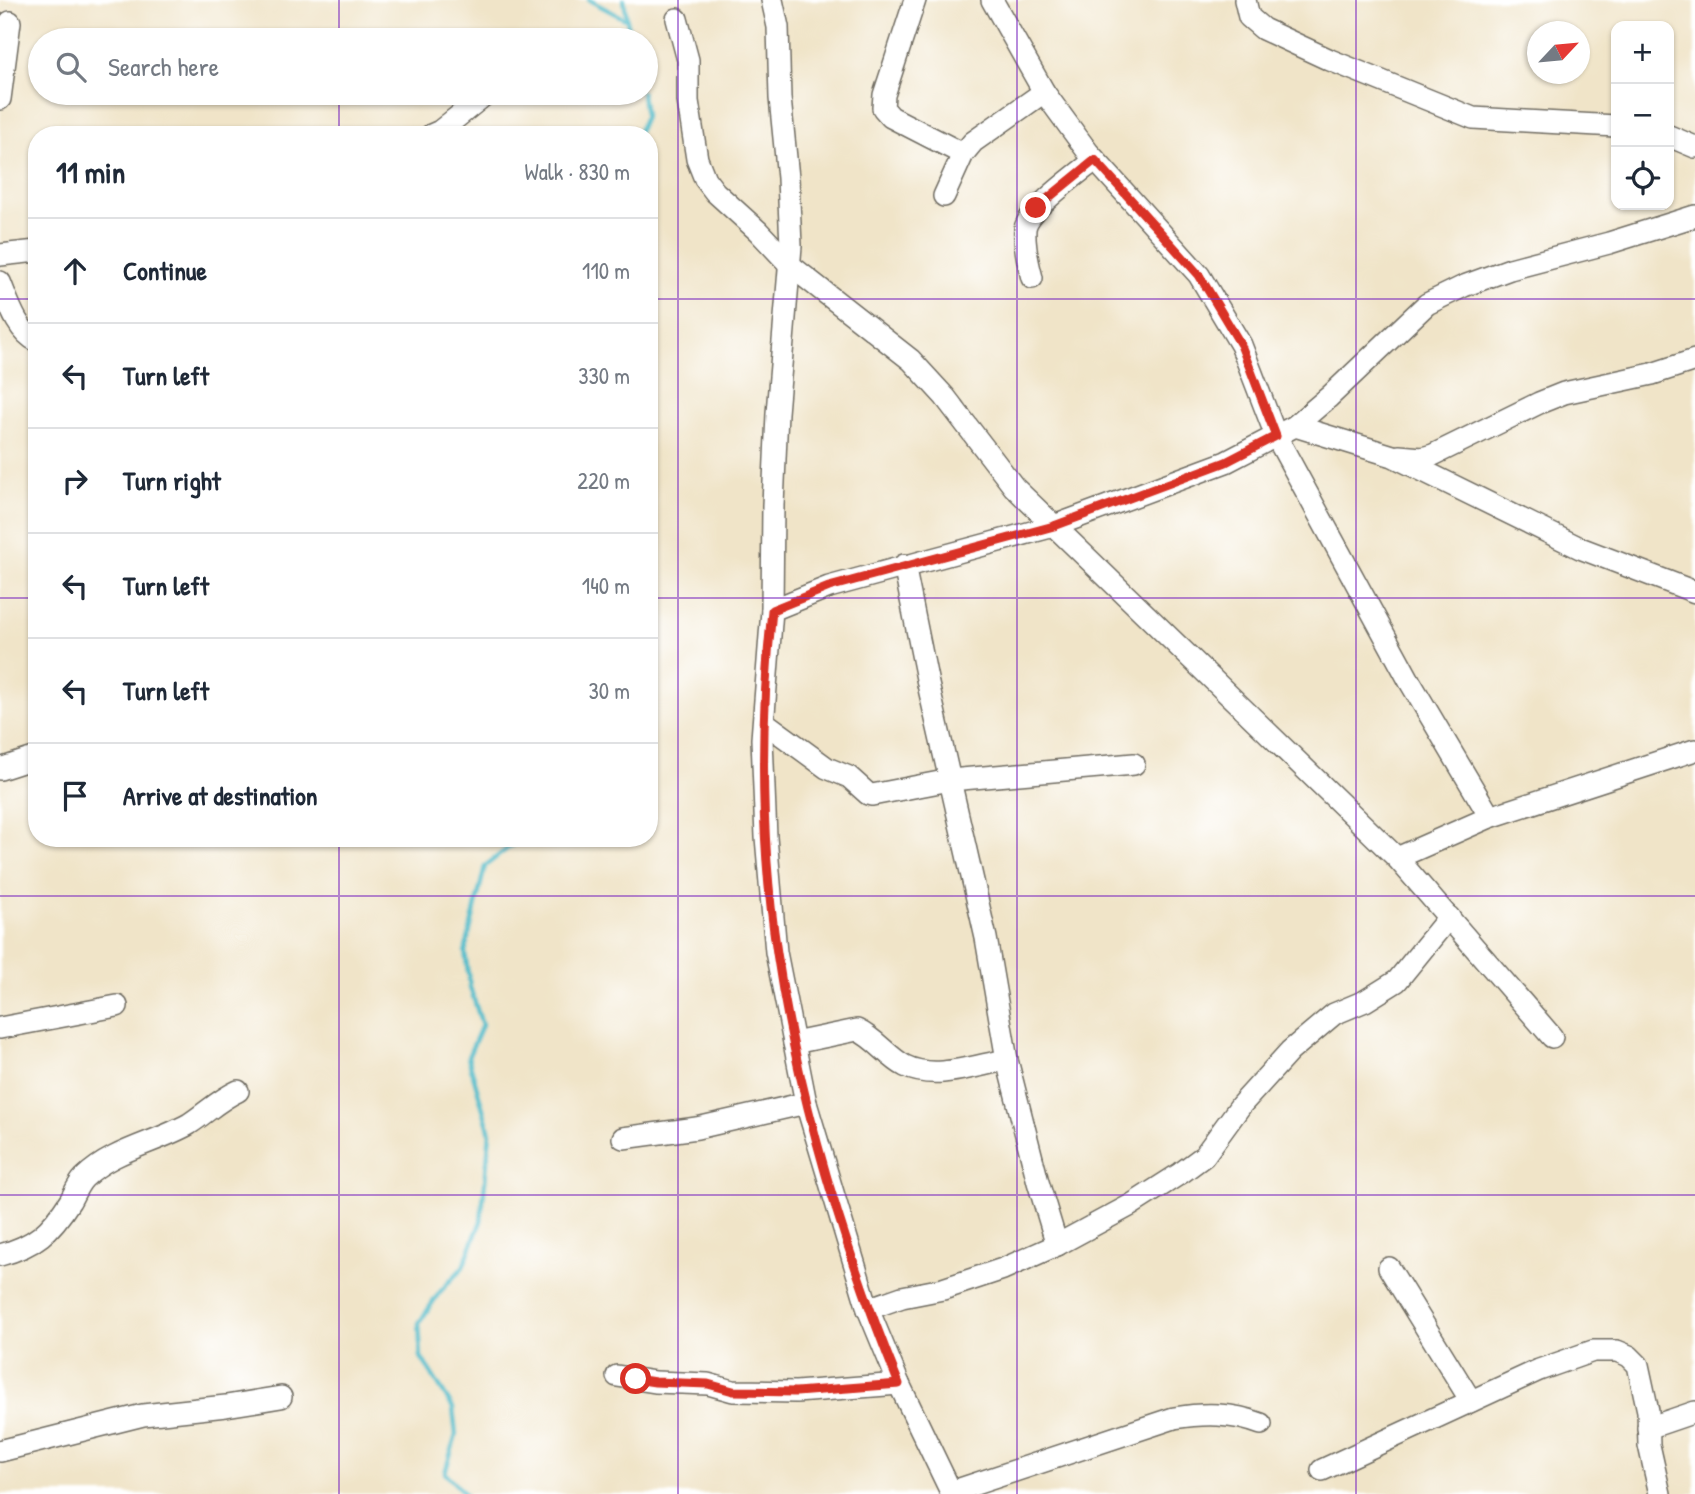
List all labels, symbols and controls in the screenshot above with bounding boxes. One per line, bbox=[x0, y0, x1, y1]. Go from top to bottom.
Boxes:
north arrow bbox=[1527, 21, 1590, 84]
map controls bbox=[1611, 21, 1674, 210]
button: + bbox=[1611, 21, 1674, 84]
search box bbox=[28, 28, 658, 105]
icon: search bbox=[52, 48, 90, 86]
text: Search here bbox=[108, 49, 219, 84]
button: − bbox=[1611, 84, 1674, 147]
button: locate bbox=[1611, 147, 1674, 210]
text: 11 min bbox=[56, 152, 125, 192]
text: Walk · 830 m bbox=[524, 156, 630, 187]
route end bbox=[1020, 192, 1051, 223]
icon: ahead bbox=[56, 252, 94, 290]
text: Continue bbox=[123, 253, 207, 288]
text: 110 m bbox=[582, 255, 630, 286]
icon: left bbox=[56, 357, 94, 395]
text: Turn left bbox=[123, 358, 209, 393]
text: 330 m bbox=[578, 360, 630, 391]
icon: right bbox=[56, 462, 94, 500]
text: Turn right bbox=[123, 463, 221, 498]
text: 220 m bbox=[577, 465, 630, 496]
icon: left bbox=[56, 567, 94, 605]
text: Turn left bbox=[123, 568, 209, 603]
text: 140 m bbox=[582, 570, 630, 601]
icon: left bbox=[56, 672, 94, 710]
text: Turn left bbox=[123, 673, 209, 708]
text: 30 m bbox=[588, 675, 630, 706]
icon: arrive bbox=[56, 777, 94, 815]
text: Arrive at destination bbox=[123, 778, 318, 813]
route start bbox=[620, 1363, 651, 1394]

